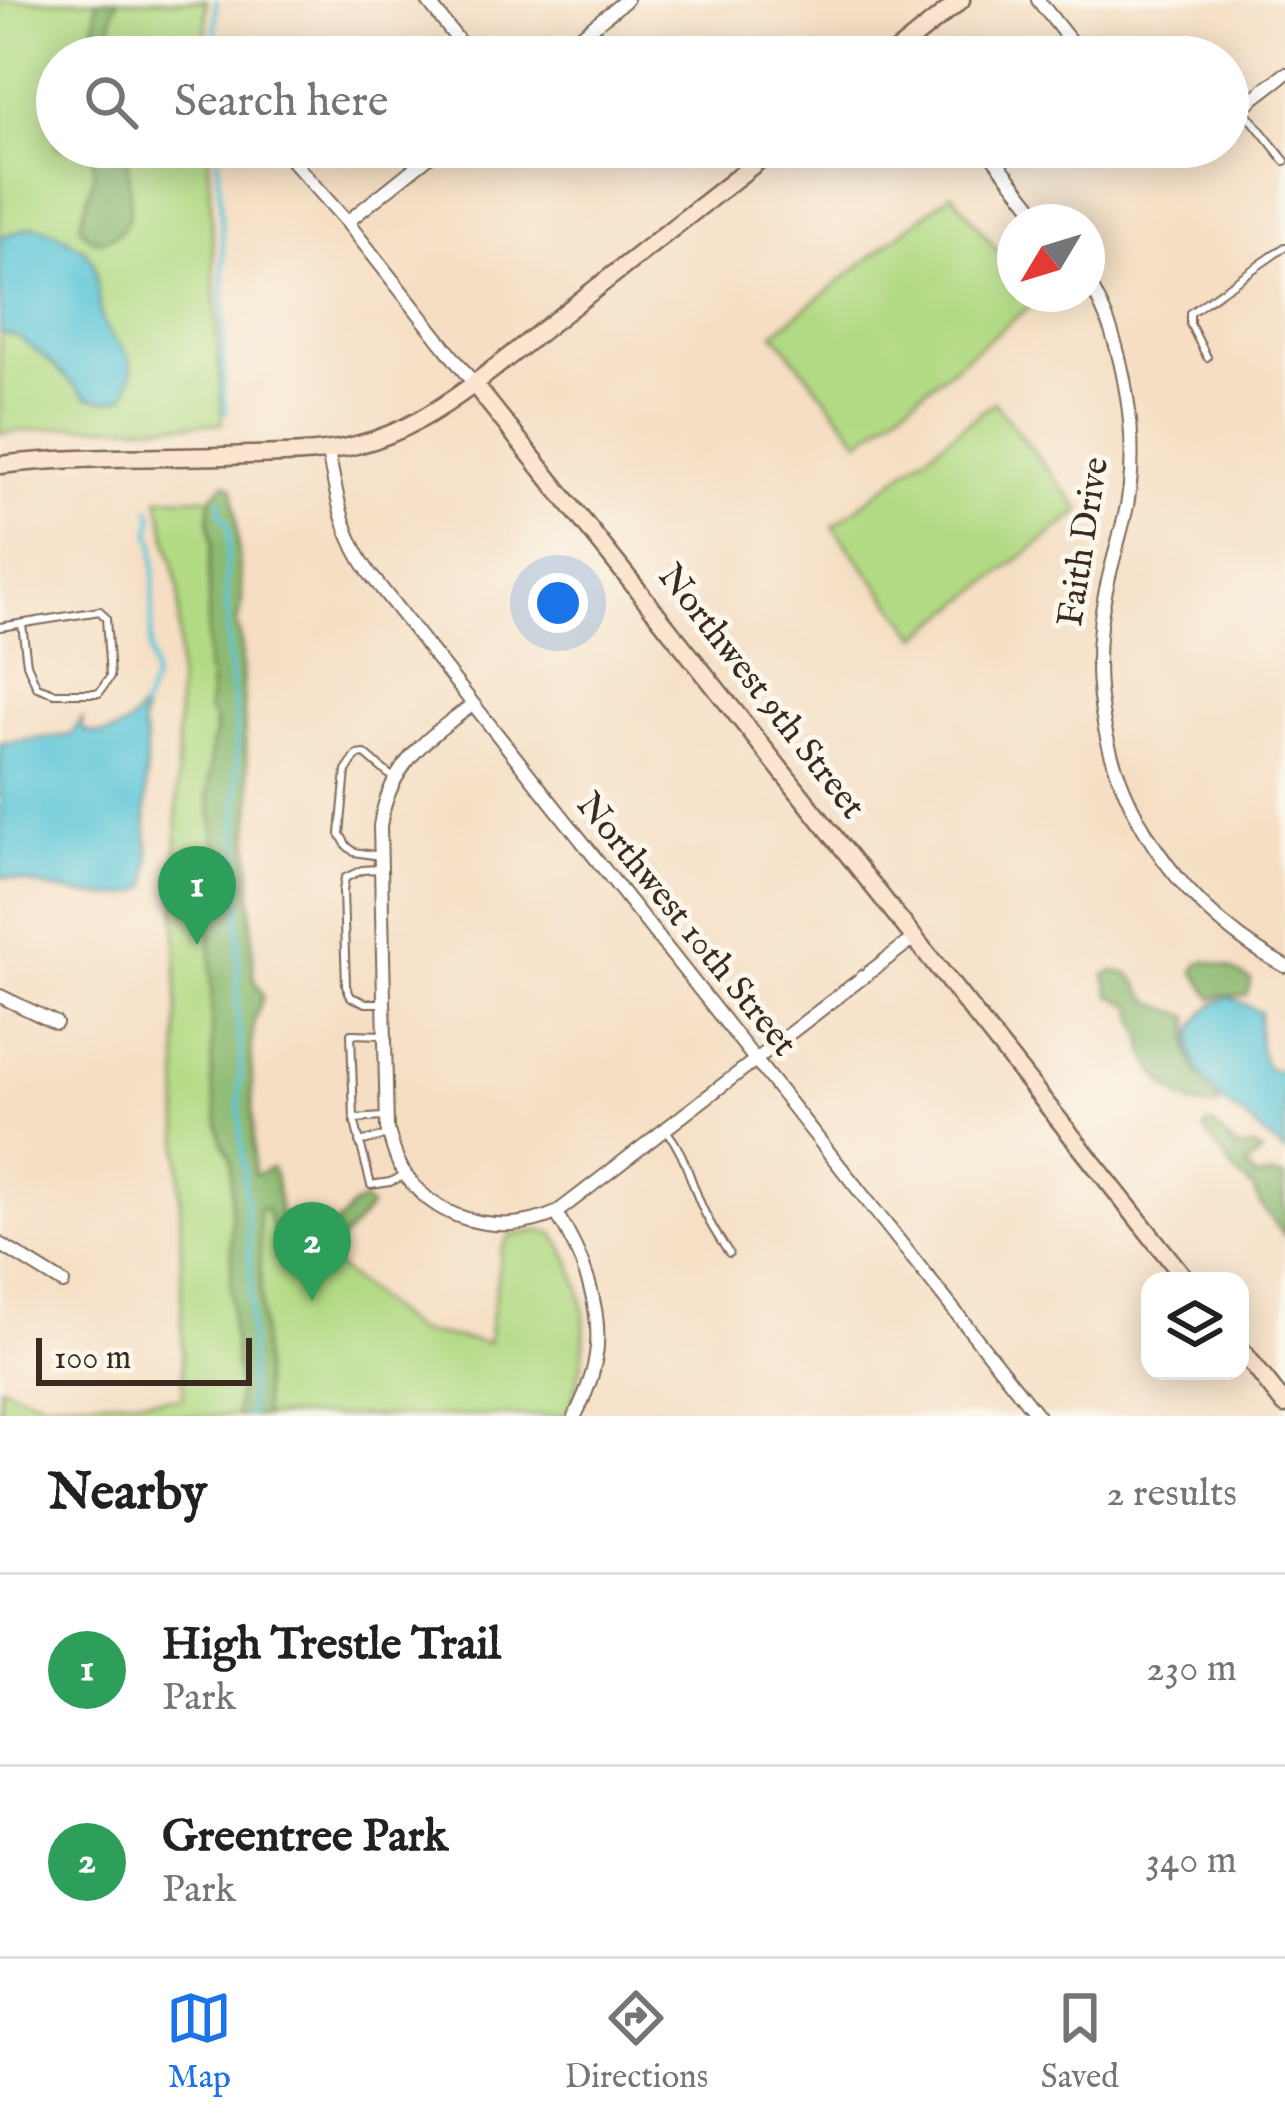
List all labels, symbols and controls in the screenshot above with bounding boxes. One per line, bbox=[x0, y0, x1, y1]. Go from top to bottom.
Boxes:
search box bbox=[36, 36, 1249, 168]
icon: search bbox=[78, 69, 144, 135]
text: Search here bbox=[174, 74, 388, 131]
north arrow bbox=[997, 204, 1105, 312]
street label: Faith Drive bbox=[1048, 454, 1120, 630]
street label: Northwest 9th Street bbox=[647, 555, 875, 829]
your location bbox=[528, 573, 588, 633]
street label: Northwest 10th Street bbox=[565, 784, 807, 1066]
pin: 1 bbox=[158, 846, 236, 945]
pin: 2 bbox=[273, 1202, 351, 1301]
map controls bbox=[1141, 1272, 1249, 1380]
button: layers bbox=[1141, 1272, 1249, 1380]
scale bar bbox=[36, 1332, 252, 1385]
text: 100 m bbox=[54, 1338, 131, 1380]
text: Nearby bbox=[48, 1462, 207, 1527]
text: 2 results bbox=[1106, 1470, 1237, 1519]
text: High Trestle Trail bbox=[162, 1617, 501, 1674]
text: 1 bbox=[80, 1645, 94, 1694]
text: 230 m bbox=[1146, 1645, 1237, 1694]
text: Park bbox=[162, 1674, 236, 1723]
text: Greentree Park bbox=[162, 1809, 448, 1866]
text: 2 bbox=[78, 1837, 96, 1886]
text: 340 m bbox=[1146, 1837, 1237, 1886]
text: Park bbox=[162, 1866, 236, 1915]
tab: Map bbox=[166, 1985, 232, 2099]
tab: Directions bbox=[565, 1985, 708, 2099]
tab: Saved bbox=[1041, 1985, 1119, 2099]

